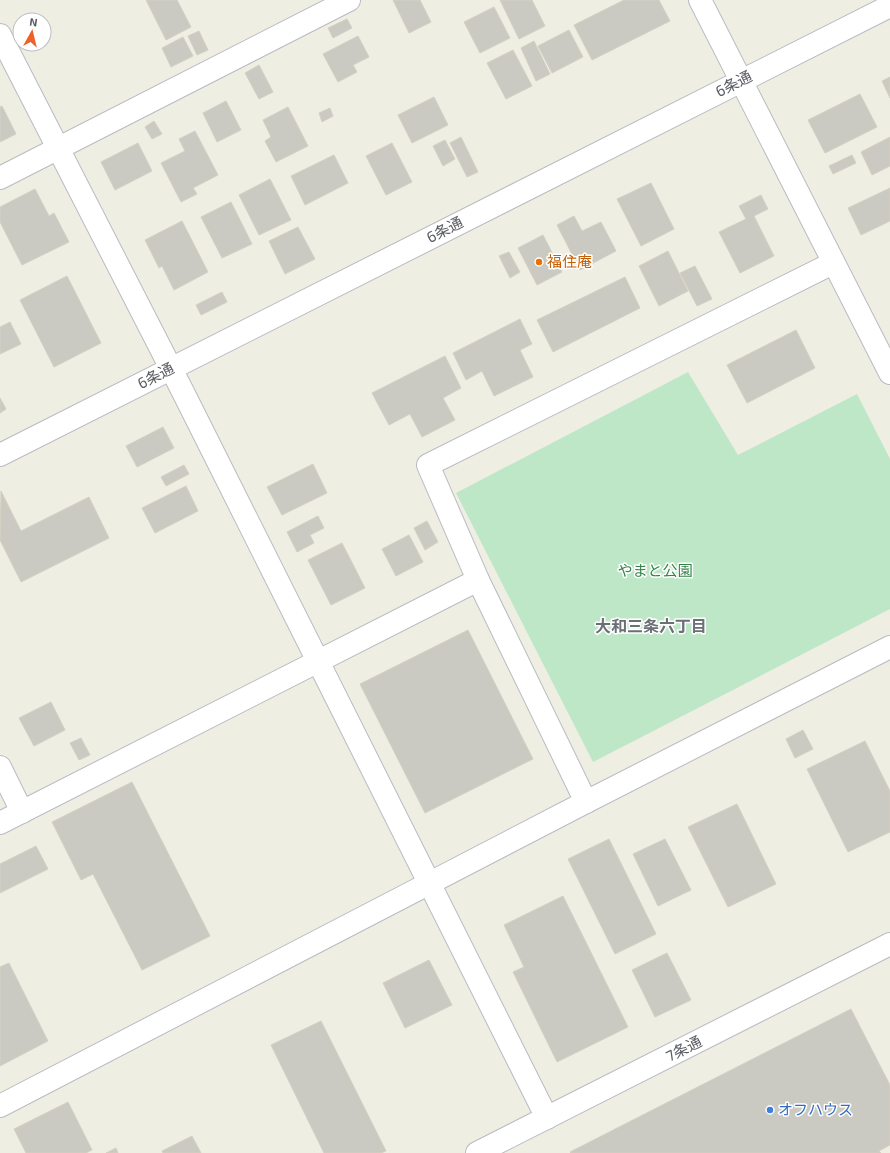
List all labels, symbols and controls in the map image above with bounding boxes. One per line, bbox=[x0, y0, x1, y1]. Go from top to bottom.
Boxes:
north arrow bbox=[12, 12, 52, 52]
text: N bbox=[29, 15, 38, 29]
street label: 6条通 bbox=[712, 66, 755, 100]
street label: 6条通 bbox=[423, 212, 466, 246]
place label: 福住庵 bbox=[547, 252, 592, 270]
marker: 福住庵 bbox=[534, 257, 544, 267]
street label: 6条通 bbox=[134, 358, 177, 392]
park label: やまと公園 bbox=[617, 561, 693, 579]
district label: 大和三条六丁目 bbox=[595, 616, 707, 635]
street label: 7条通 bbox=[663, 1032, 704, 1065]
place label: オフハウス bbox=[778, 1100, 853, 1118]
marker: オフハウス bbox=[765, 1105, 775, 1115]

